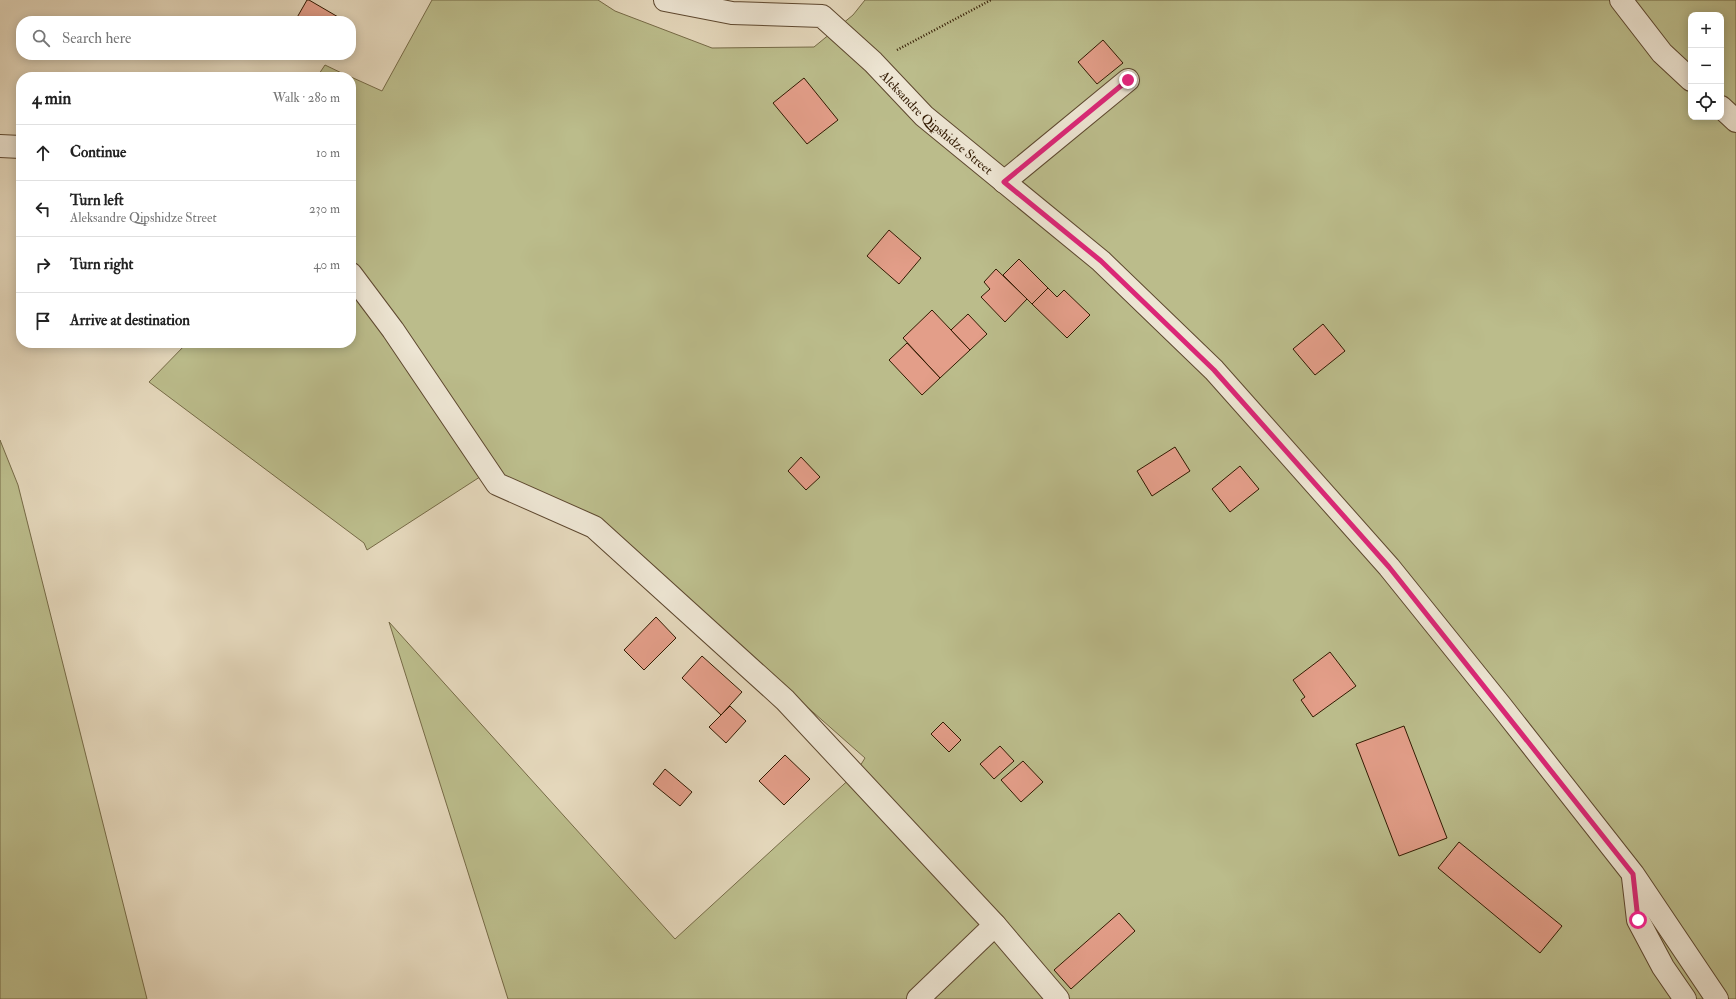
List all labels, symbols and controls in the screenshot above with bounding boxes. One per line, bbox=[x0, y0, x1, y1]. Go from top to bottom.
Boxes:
map controls bbox=[1688, 12, 1724, 120]
button: + bbox=[1688, 12, 1724, 48]
search box bbox=[16, 16, 356, 60]
icon: search bbox=[30, 27, 52, 49]
text: Search here bbox=[62, 29, 131, 48]
button: − bbox=[1688, 48, 1724, 84]
street label: Aleksandre Qipshidze Street bbox=[876, 67, 996, 178]
route end bbox=[1119, 71, 1137, 89]
button: locate bbox=[1688, 84, 1724, 120]
text: 4 min bbox=[32, 88, 71, 109]
text: Walk · 280 m bbox=[273, 90, 340, 106]
icon: ahead bbox=[32, 142, 54, 164]
text: Continue bbox=[70, 143, 126, 162]
text: 10 m bbox=[316, 145, 340, 161]
text: Turn left bbox=[70, 191, 124, 210]
icon: left bbox=[32, 198, 54, 220]
text: 230 m bbox=[309, 201, 340, 217]
text: Aleksandre Qipshidze Street bbox=[70, 210, 217, 226]
icon: right bbox=[32, 254, 54, 276]
text: Turn right bbox=[70, 255, 133, 274]
text: 40 m bbox=[314, 257, 340, 273]
icon: arrive bbox=[32, 310, 54, 332]
text: Arrive at destination bbox=[70, 311, 190, 330]
route start bbox=[1629, 911, 1647, 929]

